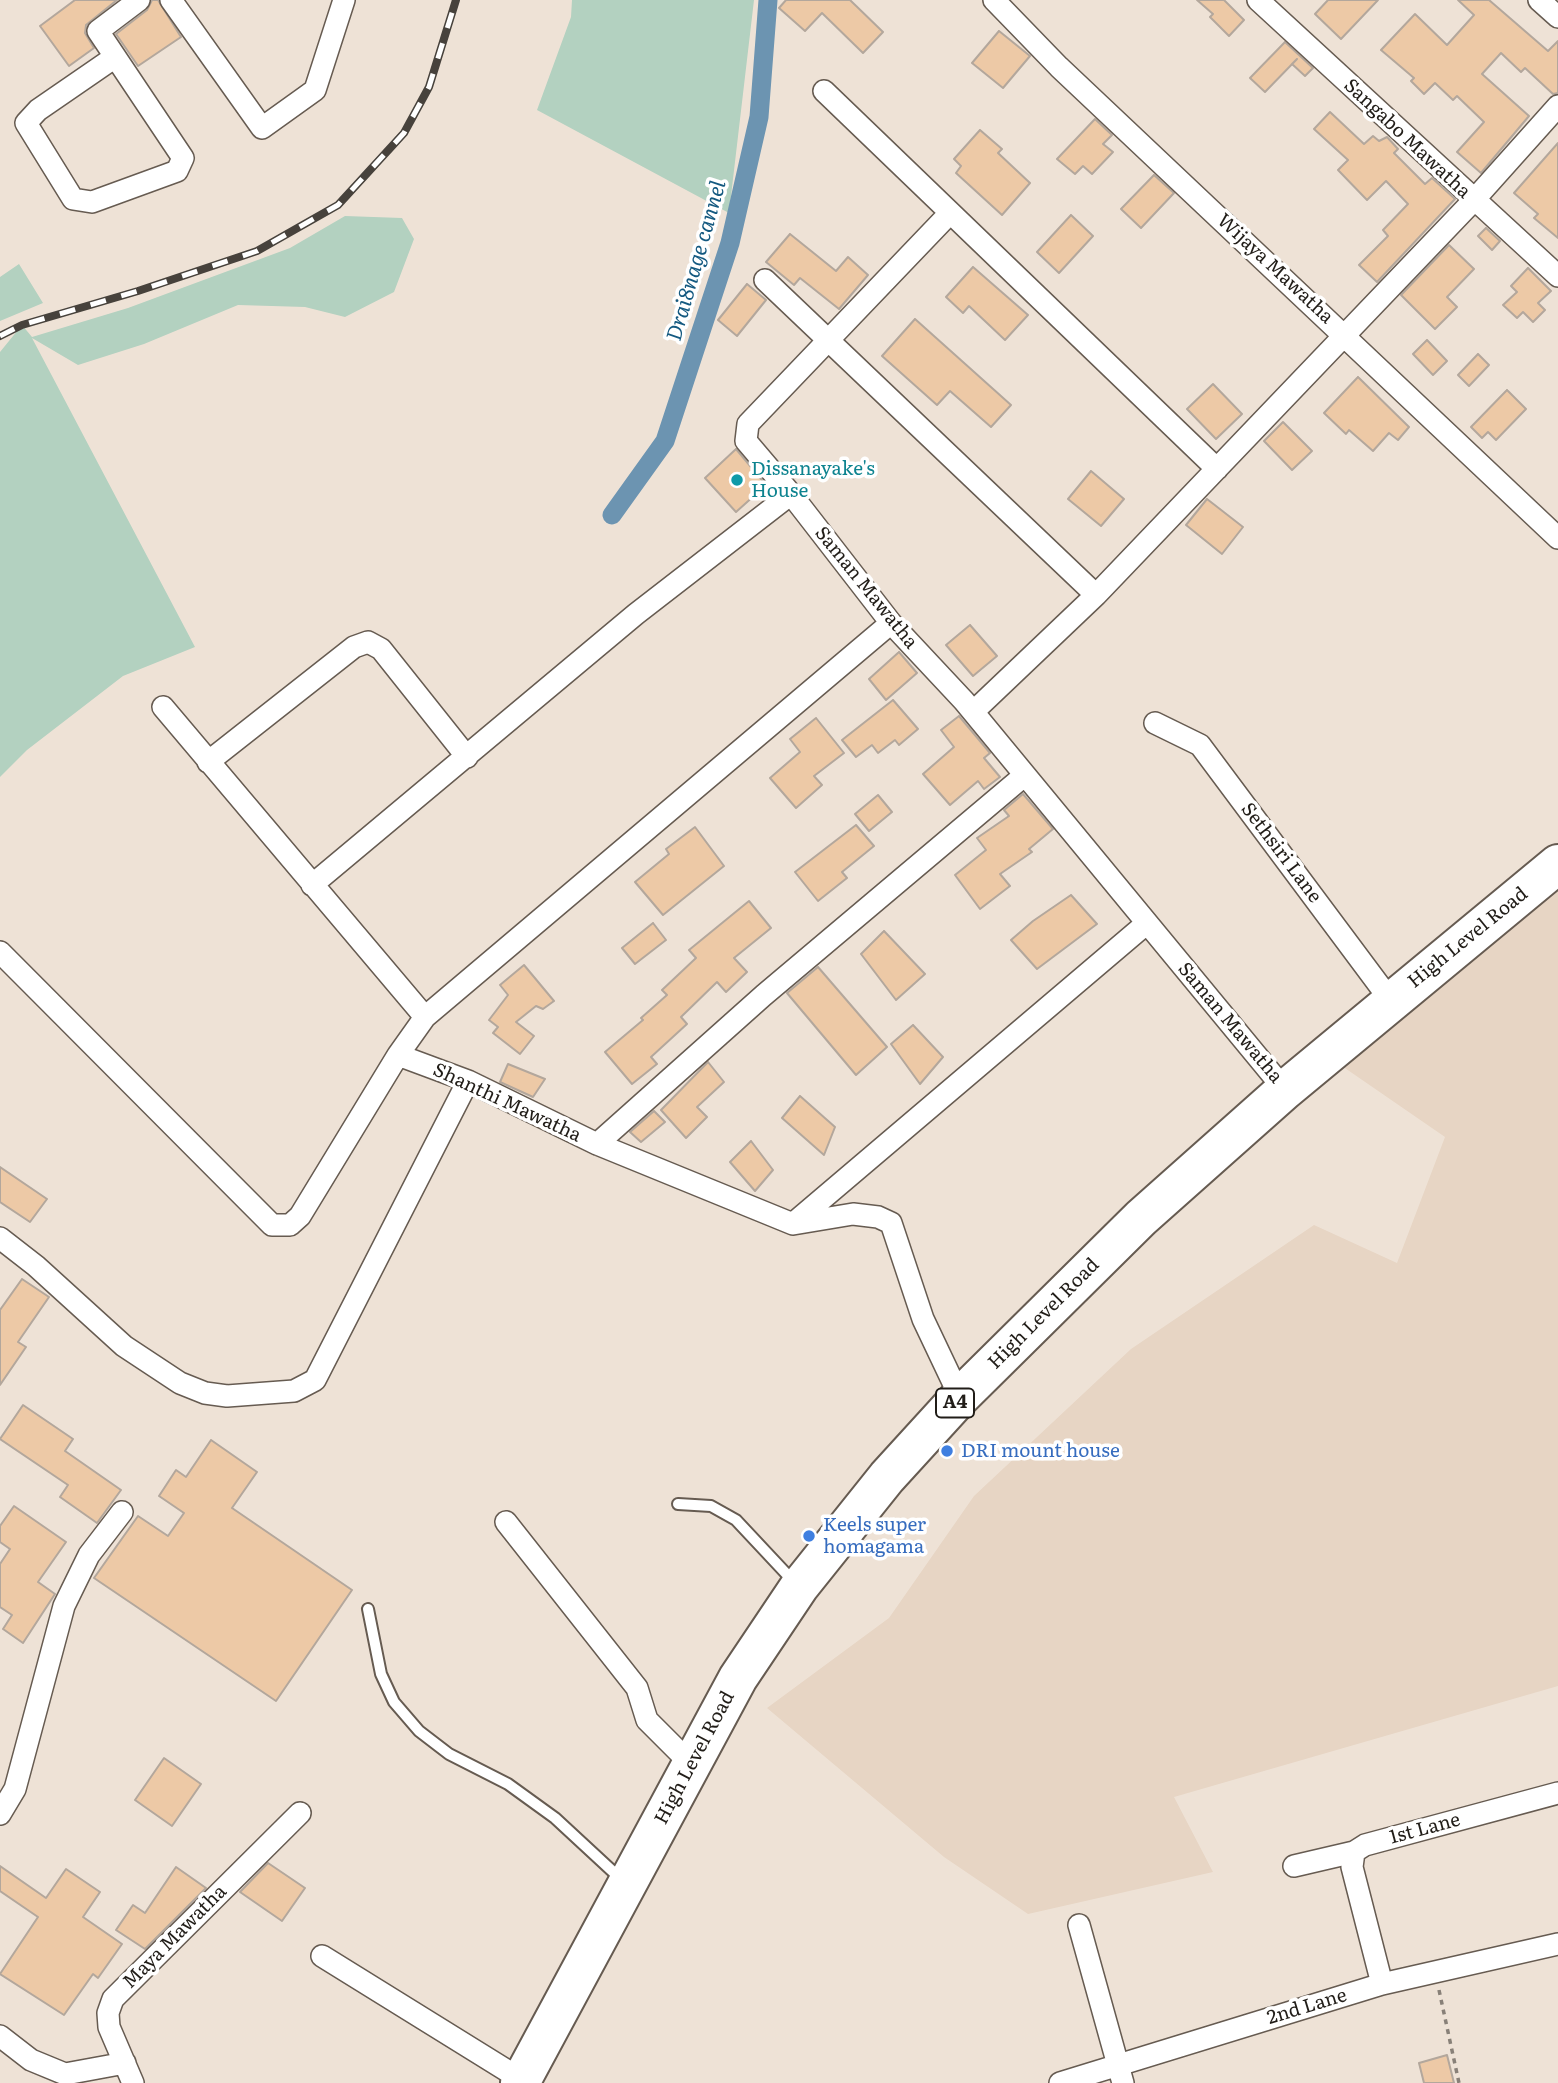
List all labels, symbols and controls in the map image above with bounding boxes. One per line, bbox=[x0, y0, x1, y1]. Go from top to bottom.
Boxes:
street label: Sangabo Mawatha bbox=[1339, 74, 1475, 204]
water label: Drai8nage cannel bbox=[662, 178, 732, 344]
street label: Wijaya Mawatha bbox=[1212, 209, 1338, 329]
place label: Dissanayake's House bbox=[751, 458, 875, 502]
marker: Dissanayake's House bbox=[729, 472, 745, 488]
street label: Saman Mawatha bbox=[810, 522, 922, 654]
street label: Sethsiri Lane bbox=[1236, 798, 1326, 908]
street label: High Level Road bbox=[1404, 883, 1532, 993]
street label: Saman Mawatha bbox=[1173, 958, 1287, 1088]
street label: Shanthi Mawatha bbox=[429, 1059, 585, 1147]
street label: High Level Road bbox=[984, 1254, 1104, 1374]
road number: A4 bbox=[936, 1388, 974, 1418]
place label: DRI mount house bbox=[961, 1440, 1120, 1462]
marker: DRI mount house bbox=[939, 1443, 955, 1459]
place label: Keels super homagama bbox=[823, 1514, 926, 1558]
marker: Keels super homagama bbox=[801, 1528, 817, 1544]
street label: High Level Road bbox=[650, 1688, 740, 1828]
street label: 1st Lane bbox=[1387, 1809, 1463, 1849]
street label: Maya Mawatha bbox=[118, 1880, 232, 1994]
street label: 2nd Lane bbox=[1264, 1984, 1350, 2030]

